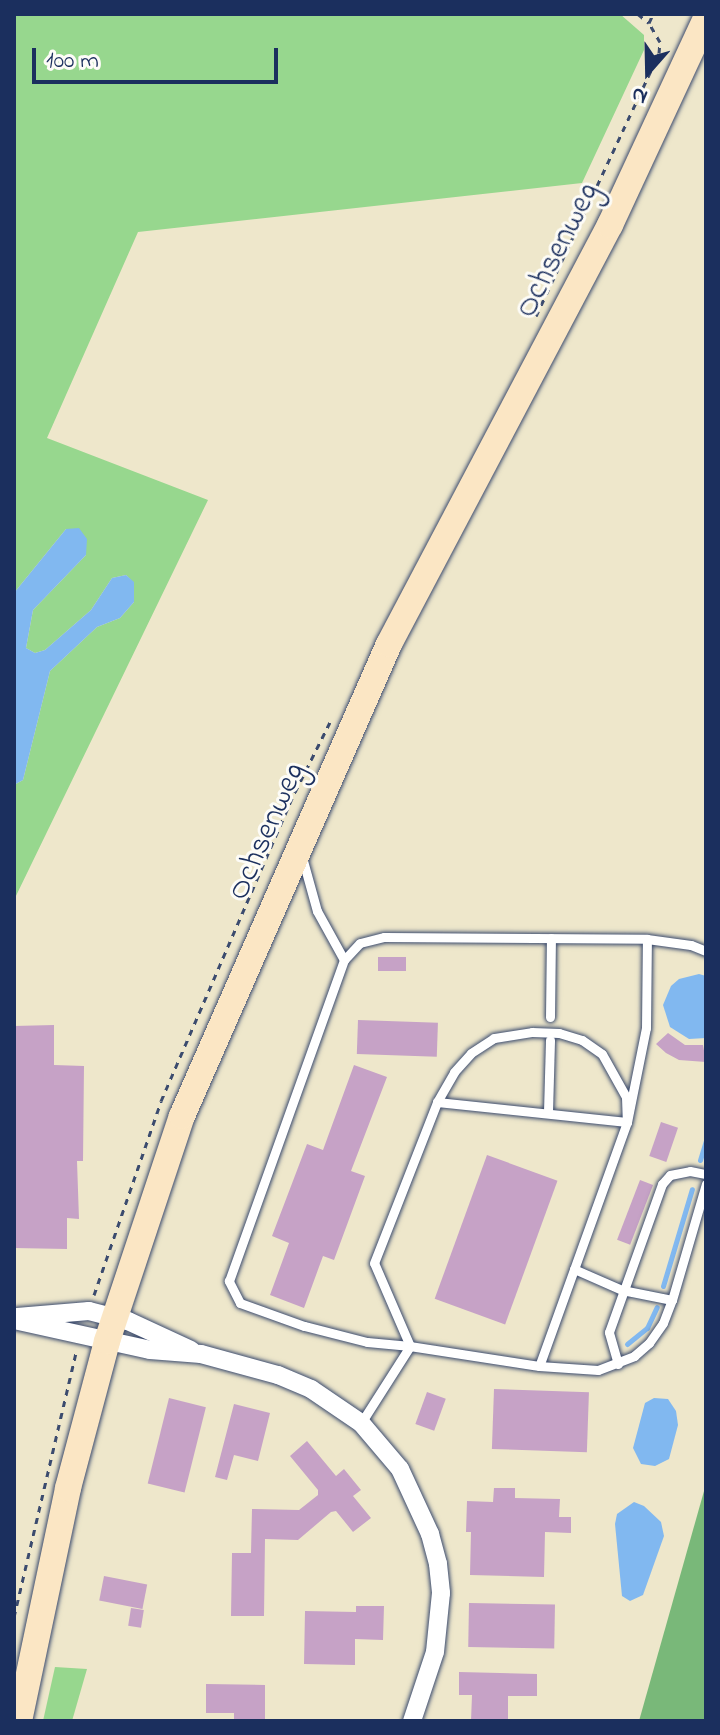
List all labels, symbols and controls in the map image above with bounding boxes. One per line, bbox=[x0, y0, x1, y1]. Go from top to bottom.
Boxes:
scale bar bbox=[36, 32, 282, 82]
north arrow bbox=[608, 32, 688, 112]
text: 100 m bbox=[46, 44, 99, 79]
text: N bbox=[627, 77, 652, 112]
street label: Ochsenweg bbox=[509, 177, 609, 325]
street label: Ochsenweg bbox=[221, 757, 315, 907]

